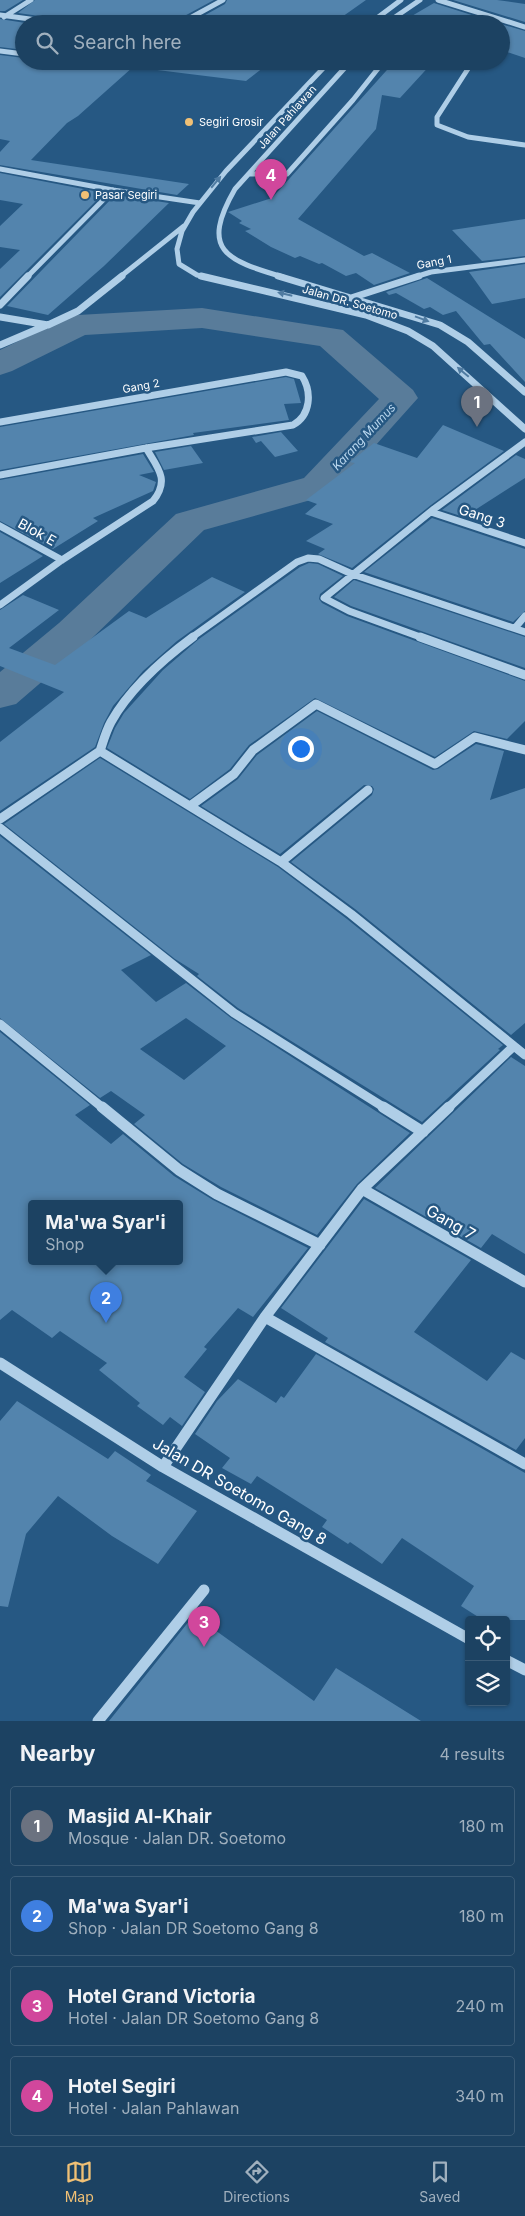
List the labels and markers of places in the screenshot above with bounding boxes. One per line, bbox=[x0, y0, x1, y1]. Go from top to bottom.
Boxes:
place label: Segiri Grosir bbox=[199, 115, 263, 129]
marker: Segiri Grosir bbox=[183, 116, 195, 128]
pin: 4 bbox=[255, 159, 287, 200]
place label: Pasar Segiri bbox=[95, 188, 157, 202]
marker: Pasar Segiri bbox=[79, 189, 91, 201]
pin: 1 bbox=[461, 386, 493, 427]
pin: 2 bbox=[90, 1282, 122, 1323]
pin: 3 bbox=[188, 1606, 220, 1647]

